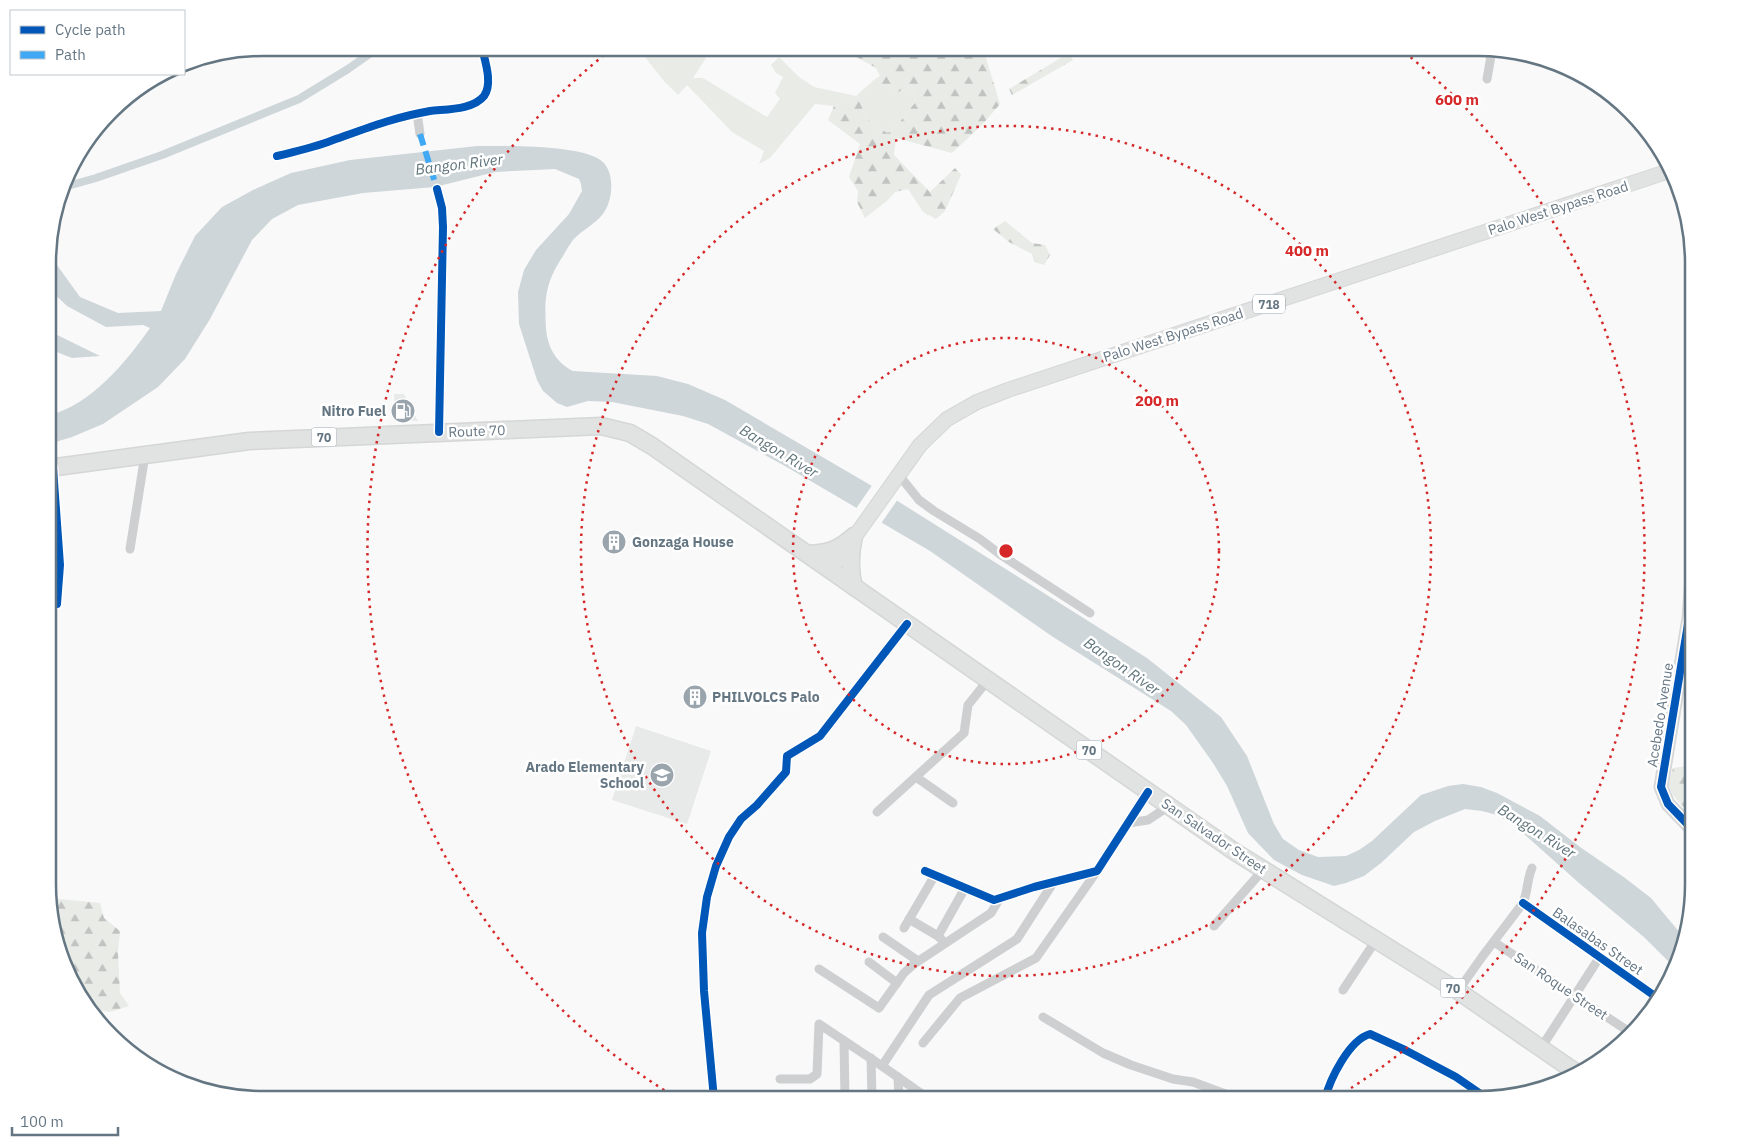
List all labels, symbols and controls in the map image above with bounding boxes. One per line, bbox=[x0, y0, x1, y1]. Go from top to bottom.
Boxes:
legend bbox=[10, 10, 185, 75]
text: Cycle path bbox=[55, 20, 126, 39]
text: Path bbox=[55, 45, 86, 64]
text: 600 m bbox=[1435, 90, 1479, 109]
water label: Bangon River bbox=[414, 149, 504, 179]
street label: Palo West Bypass Road bbox=[1486, 177, 1630, 239]
text: 400 m bbox=[1285, 241, 1329, 260]
road number: 718 bbox=[1253, 294, 1285, 314]
street label: Palo West Bypass Road bbox=[1101, 304, 1245, 366]
text: 200 m bbox=[1135, 391, 1179, 410]
fuel station icon: Nitro Fuel bbox=[390, 398, 416, 424]
place label: Nitro Fuel bbox=[321, 402, 386, 420]
water label: Bangon River bbox=[736, 420, 822, 482]
street label: Route 70 bbox=[448, 421, 506, 441]
road number: 70 bbox=[312, 428, 336, 447]
building icon: Gonzaga House bbox=[601, 529, 627, 555]
place label: Gonzaga House bbox=[632, 533, 734, 551]
centre of rings bbox=[997, 542, 1015, 560]
water label: Bangon River bbox=[1080, 633, 1164, 699]
street label: Acebedo Avenue bbox=[1643, 661, 1677, 768]
building icon: PHILVOLCS Palo bbox=[682, 684, 708, 710]
place label: PHILVOLCS Palo bbox=[712, 688, 820, 706]
road number: 70 bbox=[1076, 740, 1102, 760]
place label: Arado Elementary School bbox=[525, 758, 645, 792]
school or university icon: Arado Elementary School bbox=[649, 762, 675, 788]
street label: San Salvador Street bbox=[1158, 794, 1270, 878]
water label: Bangon River bbox=[1495, 800, 1580, 863]
street label: Balasabas Street bbox=[1549, 903, 1647, 979]
street label: San Roque Street bbox=[1511, 948, 1611, 1024]
road number: 70 bbox=[1440, 978, 1466, 998]
scale bar bbox=[12, 1104, 119, 1136]
text: 100 m bbox=[20, 1112, 64, 1131]

